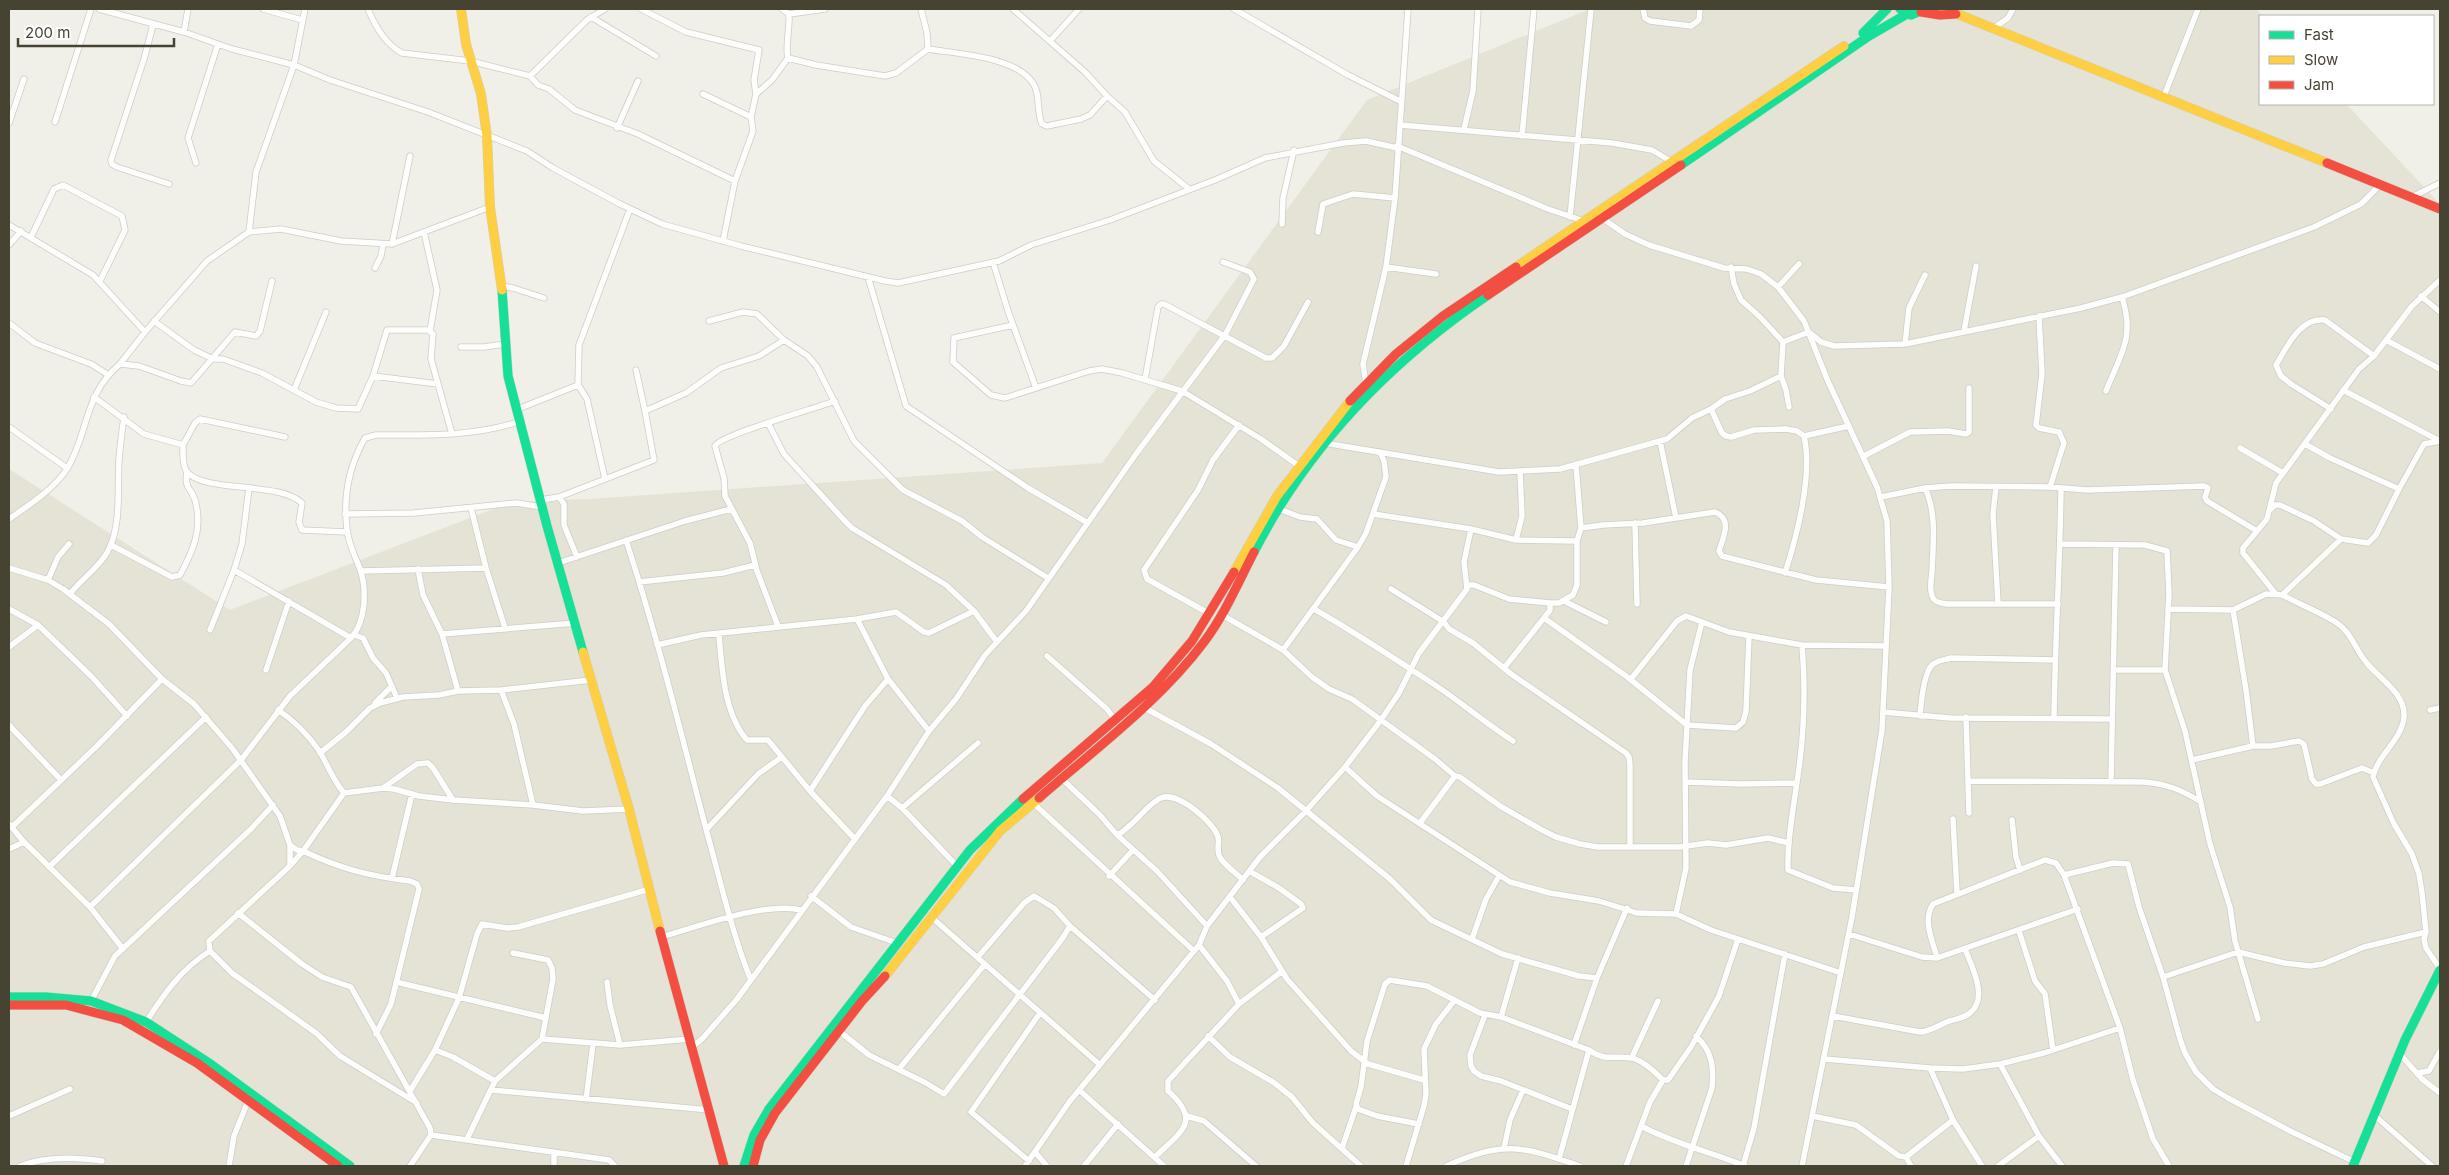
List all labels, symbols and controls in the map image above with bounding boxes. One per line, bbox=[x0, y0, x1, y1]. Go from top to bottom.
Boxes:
scale bar bbox=[18, 15, 174, 47]
legend bbox=[2259, 15, 2434, 105]
text: 200 m bbox=[25, 23, 70, 42]
text: Fast bbox=[2304, 25, 2334, 44]
text: Slow bbox=[2304, 50, 2338, 69]
text: Jam bbox=[2304, 75, 2334, 94]

